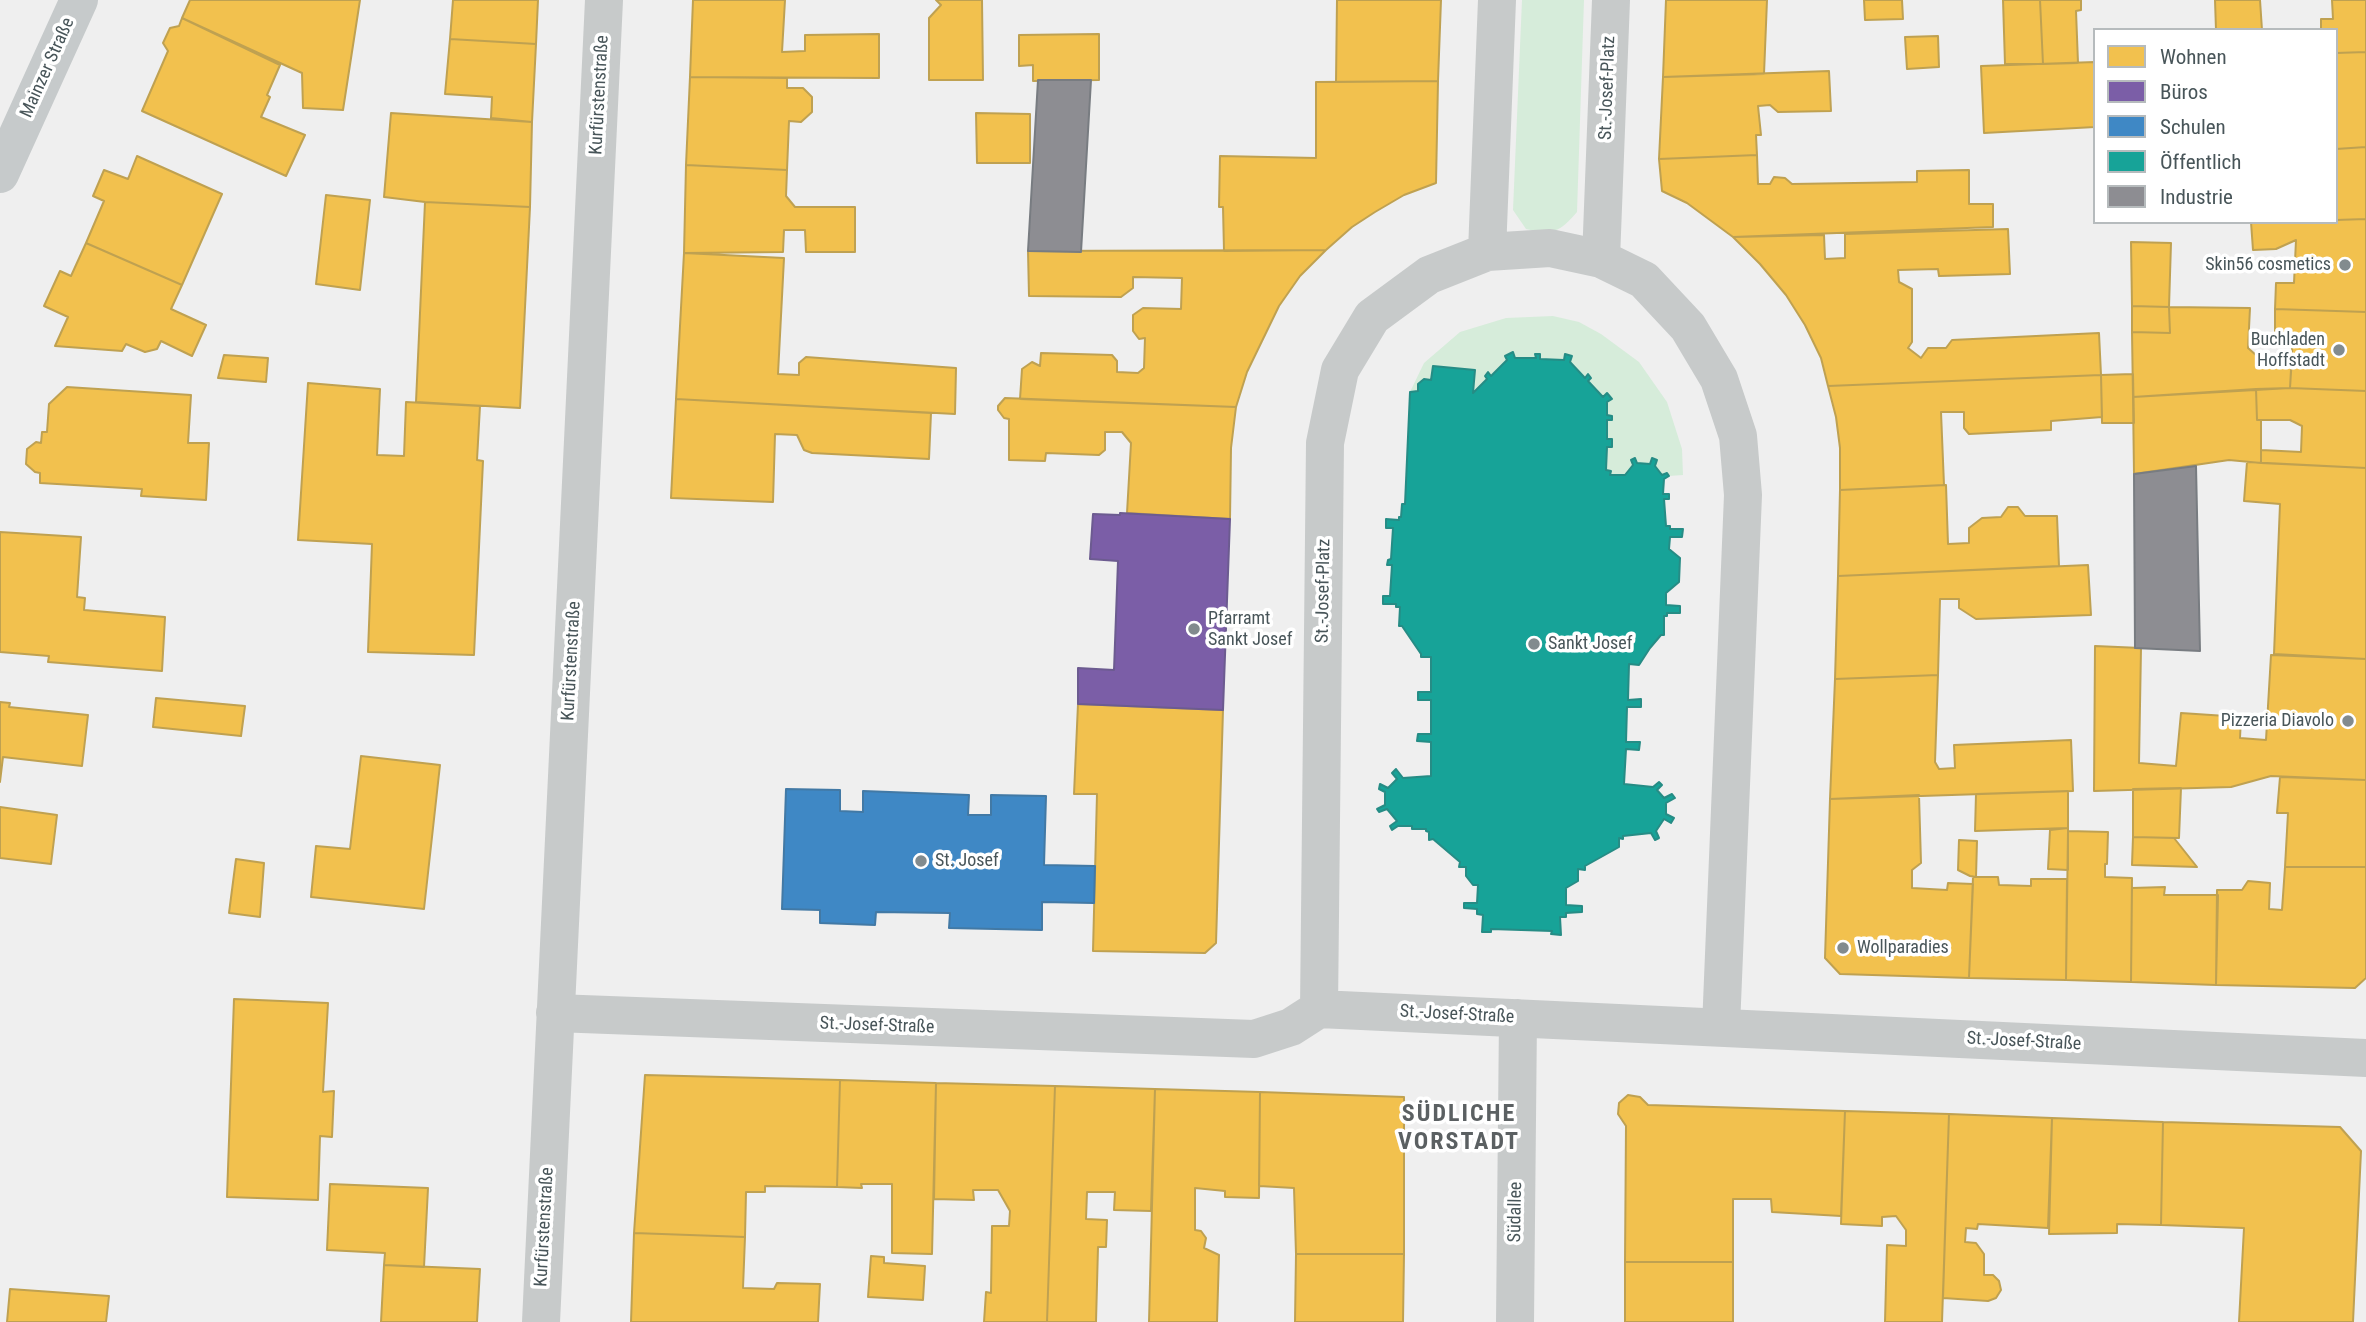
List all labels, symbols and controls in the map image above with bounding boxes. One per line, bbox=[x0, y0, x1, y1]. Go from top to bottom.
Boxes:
street label: Mainzer Straße bbox=[16, 15, 80, 121]
legend bbox=[2093, 28, 2338, 224]
street label: Kurfürstenstraße bbox=[586, 35, 614, 155]
street label: St.-Josef-Platz bbox=[1595, 35, 1621, 141]
text: Wohnen bbox=[2160, 45, 2227, 69]
text: Büros bbox=[2160, 80, 2208, 104]
text: Schulen bbox=[2160, 115, 2226, 139]
text: Öffentlich bbox=[2160, 150, 2241, 174]
text: Industrie bbox=[2160, 185, 2233, 209]
place label: Skin56 cosmetics bbox=[2205, 254, 2331, 276]
marker: Skin56 cosmetics bbox=[2337, 257, 2353, 273]
place label: Buchladen Hoffstadt bbox=[2251, 329, 2325, 372]
marker: Buchladen Hoffstadt bbox=[2331, 342, 2347, 358]
street label: St.-Josef-Platz bbox=[1312, 539, 1336, 643]
street label: Kurfürstenstraße bbox=[558, 601, 586, 721]
place label: Pfarramt Sankt Josef bbox=[1208, 608, 1292, 650]
marker: Pfarramt Sankt Josef bbox=[1186, 621, 1202, 637]
place label: Sankt Josef bbox=[1548, 633, 1632, 655]
marker: Sankt Josef bbox=[1526, 636, 1542, 652]
place label: Pizzeria Diavolo bbox=[2221, 710, 2334, 732]
marker: Pizzeria Diavolo bbox=[2340, 713, 2356, 729]
place label: St. Josef bbox=[935, 850, 999, 872]
marker: St. Josef bbox=[913, 853, 929, 869]
place label: Wollparadies bbox=[1857, 937, 1949, 959]
marker: Wollparadies bbox=[1835, 940, 1851, 956]
street label: St.-Josef-Straße bbox=[1399, 1001, 1515, 1029]
street label: St.-Josef-Straße bbox=[819, 1013, 935, 1039]
street label: St.-Josef-Straße bbox=[1966, 1028, 2082, 1056]
district label: SÜDLICHE VORSTADT bbox=[1399, 1101, 1519, 1157]
street label: Kurfürstenstraße bbox=[531, 1167, 559, 1287]
street label: Südallee bbox=[1505, 1181, 1527, 1243]

